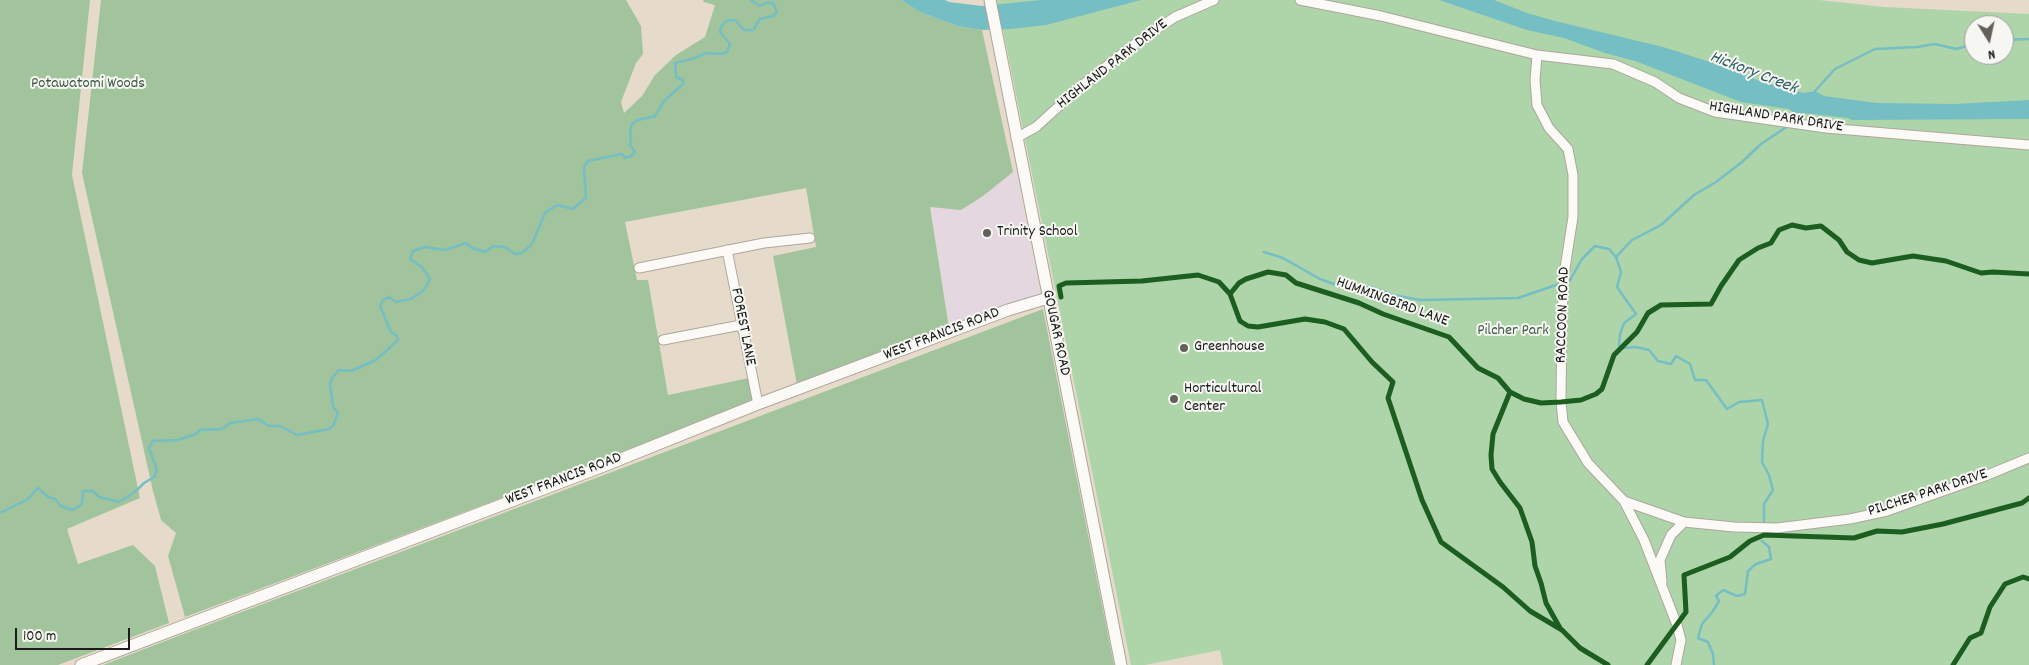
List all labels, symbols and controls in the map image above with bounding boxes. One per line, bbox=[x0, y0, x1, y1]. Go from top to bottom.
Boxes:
north arrow bbox=[1964, 15, 2014, 65]
street label: HIGHLAND PARK DRIVE bbox=[1054, 16, 1172, 114]
text: N bbox=[1986, 43, 1997, 64]
water label: Hickory Creek bbox=[1706, 47, 1800, 101]
park label: Potawatomi Woods bbox=[31, 75, 145, 95]
street label: HIGHLAND PARK DRIVE bbox=[1708, 98, 1844, 138]
place label: Trinity School bbox=[997, 223, 1077, 243]
marker: Trinity School bbox=[981, 227, 993, 239]
street label: RACCOON ROAD bbox=[1553, 267, 1575, 363]
street label: HUMMINGBIRD LANE bbox=[1333, 274, 1451, 332]
street label: FOREST LANE bbox=[725, 286, 759, 368]
street label: GOUGAR ROAD bbox=[1037, 288, 1073, 378]
street label: WEST FRANCIS ROAD bbox=[881, 304, 1003, 366]
park label: Pilcher Park bbox=[1477, 322, 1549, 342]
place label: Greenhouse bbox=[1194, 338, 1265, 358]
marker: Greenhouse bbox=[1178, 342, 1190, 354]
place label: Horticultural Center bbox=[1184, 380, 1261, 418]
marker: Horticultural Center bbox=[1168, 393, 1180, 405]
street label: WEST FRANCIS ROAD bbox=[503, 449, 625, 511]
street label: PILCHER PARK DRIVE bbox=[1866, 466, 1990, 522]
scale bar bbox=[18, 618, 132, 650]
text: 100 m bbox=[23, 626, 56, 648]

